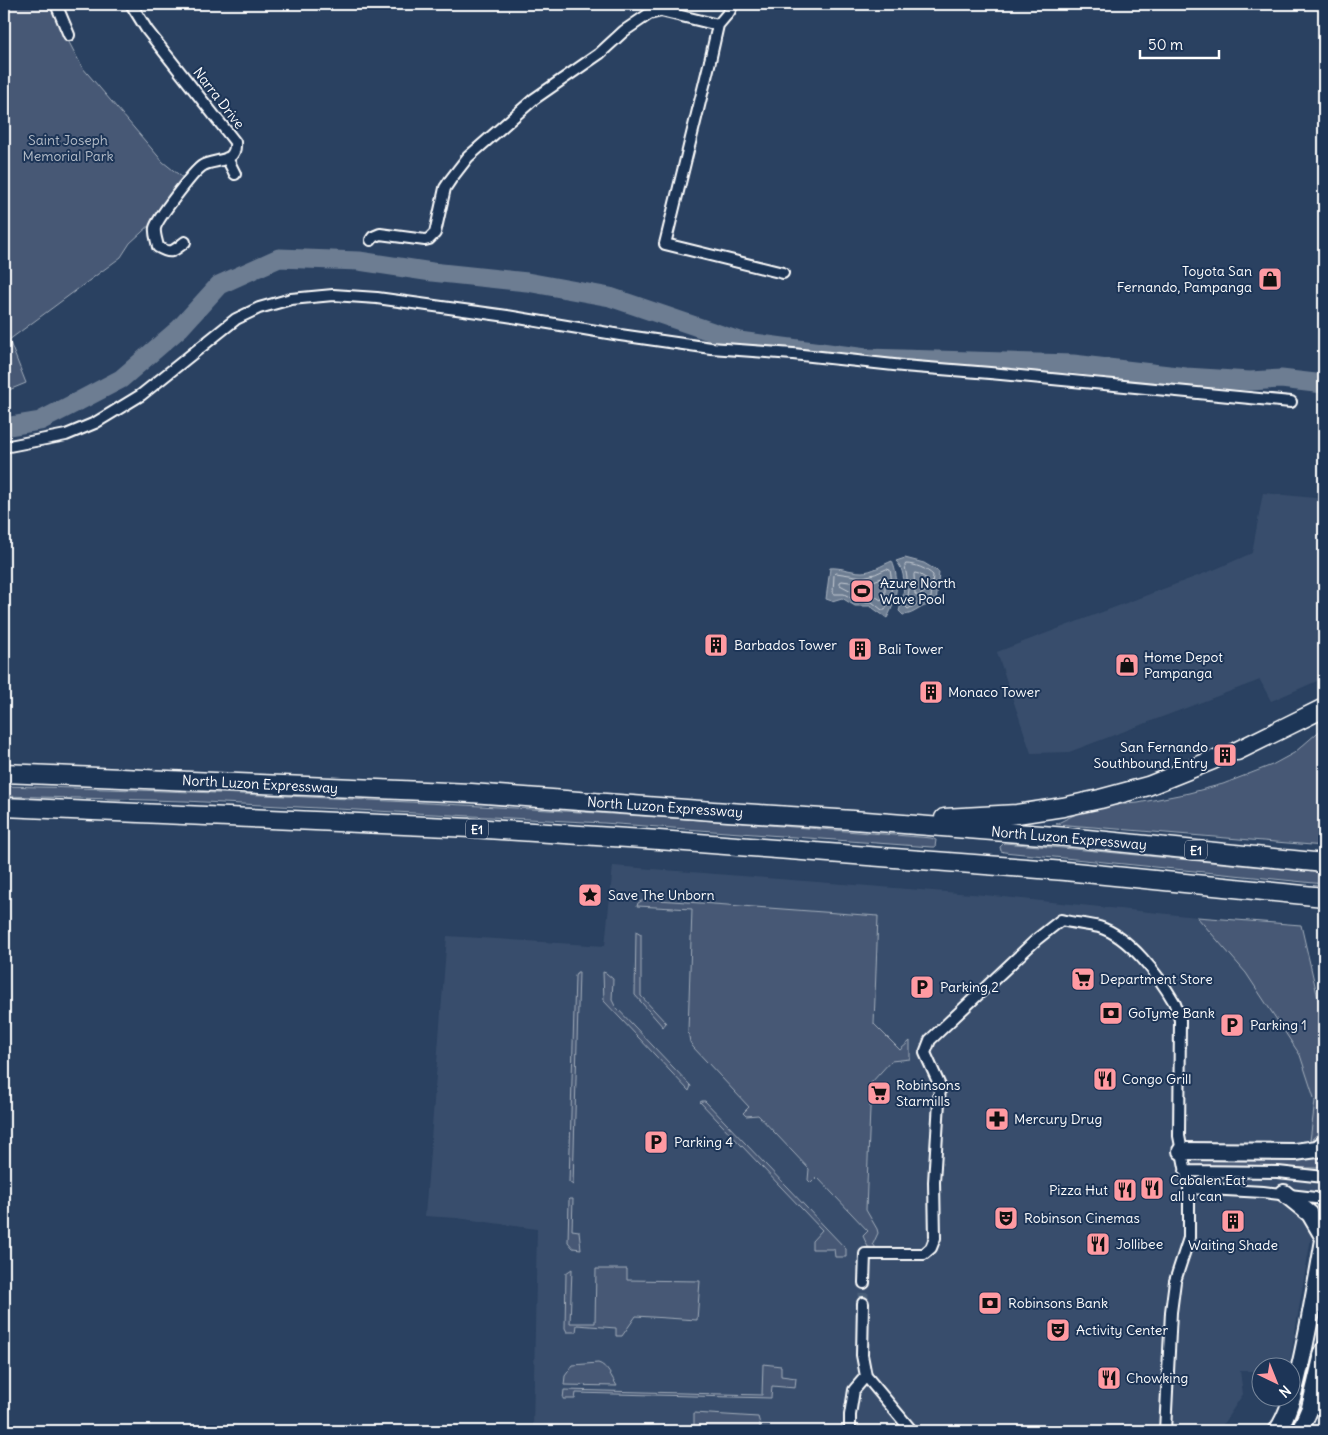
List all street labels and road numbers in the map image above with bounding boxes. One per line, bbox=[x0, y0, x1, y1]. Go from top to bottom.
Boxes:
street label: Narra Drive bbox=[189, 64, 249, 132]
street label: North Luzon Expressway bbox=[182, 771, 338, 797]
street label: North Luzon Expressway bbox=[586, 793, 744, 821]
road number: E1 bbox=[466, 820, 488, 839]
street label: North Luzon Expressway bbox=[990, 822, 1148, 854]
road number: E1 bbox=[1185, 840, 1207, 860]

